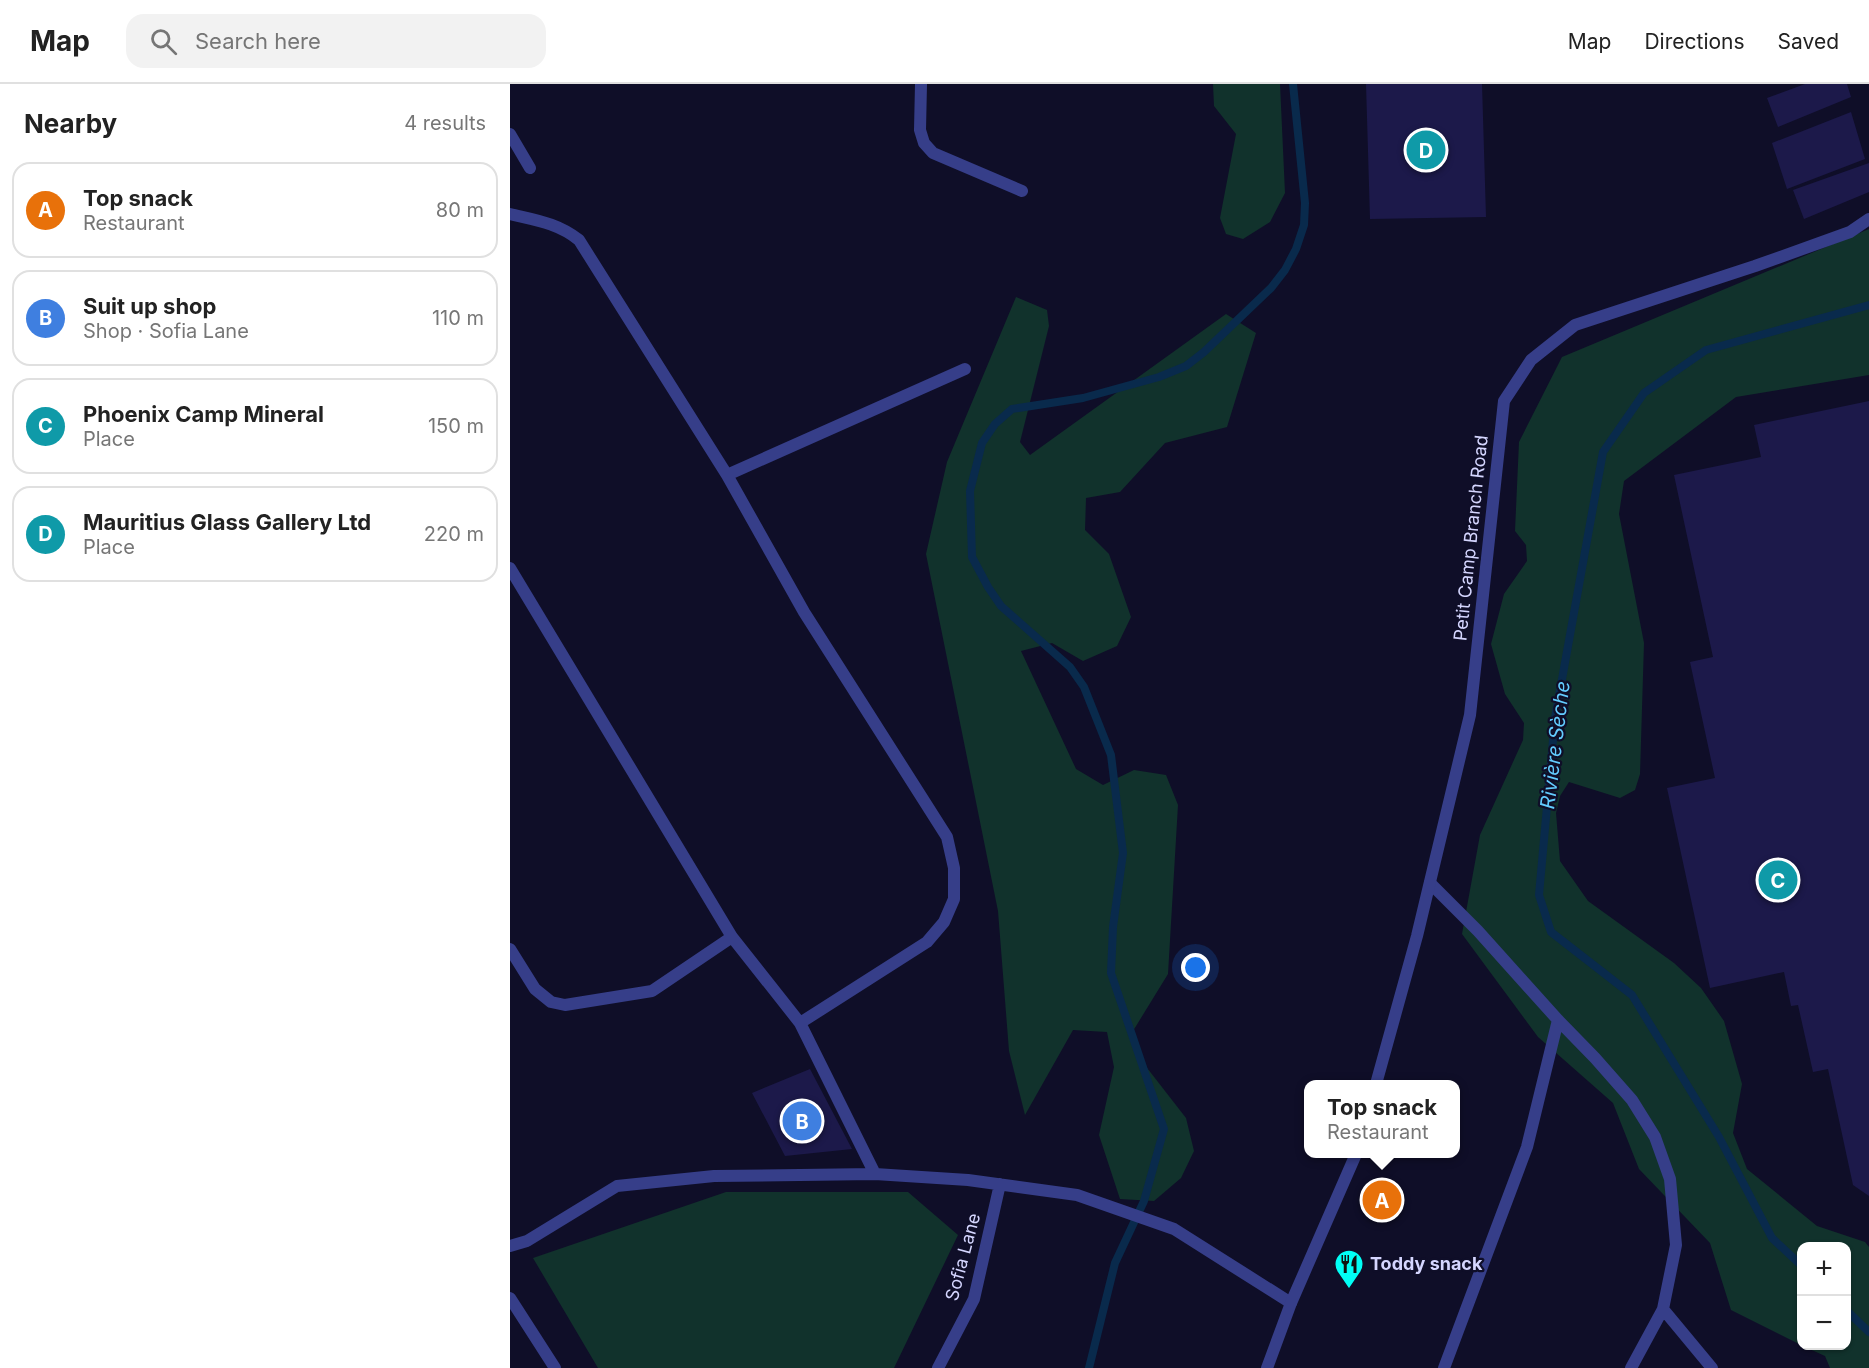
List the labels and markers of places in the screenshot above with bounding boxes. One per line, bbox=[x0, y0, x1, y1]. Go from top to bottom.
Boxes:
pin: D bbox=[1406, 128, 1446, 172]
pin: C bbox=[1758, 858, 1798, 902]
pin: B bbox=[782, 1098, 822, 1144]
pin: A bbox=[1362, 1178, 1402, 1222]
restaurant icon: Toddy snack bbox=[1333, 1248, 1365, 1290]
place label: Toddy snack bbox=[1370, 1253, 1483, 1274]

